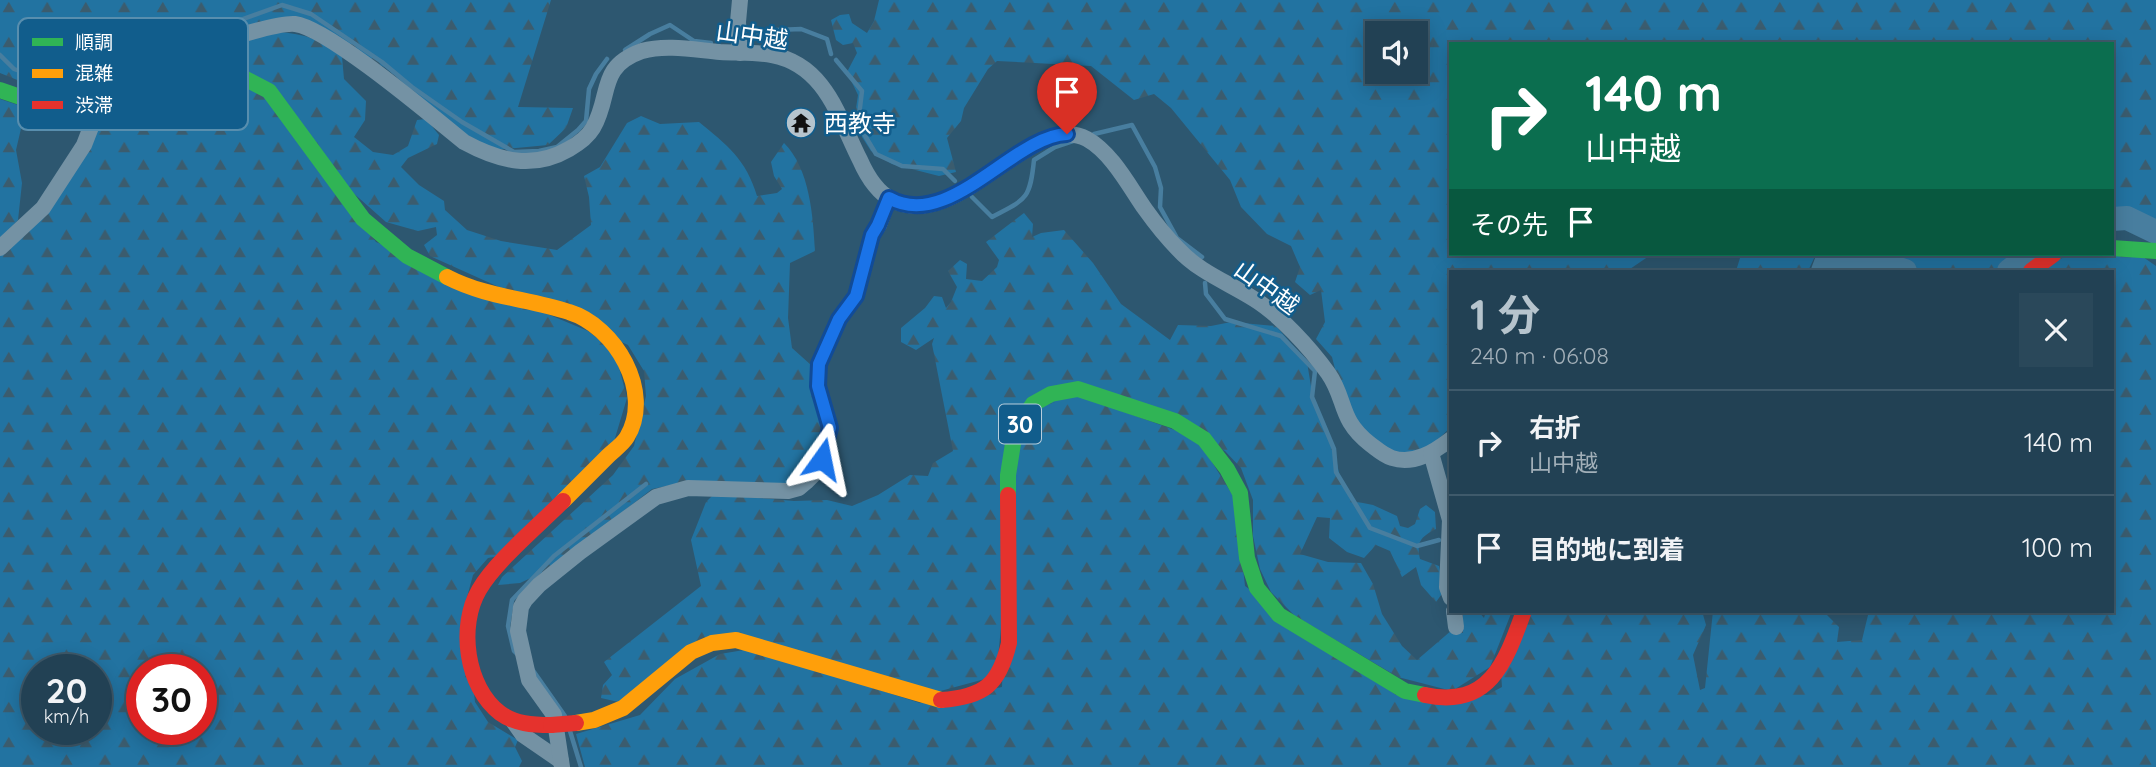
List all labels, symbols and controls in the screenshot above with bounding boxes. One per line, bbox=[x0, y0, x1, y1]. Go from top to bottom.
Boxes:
street label: 山中越 bbox=[714, 15, 790, 55]
legend bbox=[18, 18, 248, 130]
map controls bbox=[1365, 21, 1428, 84]
button: sound bbox=[1365, 21, 1428, 84]
text: 順調 bbox=[75, 30, 113, 54]
text: 混雑 bbox=[75, 61, 113, 85]
pin bbox=[1037, 62, 1097, 134]
text: 140 m bbox=[1585, 62, 1722, 123]
icon: right bbox=[1470, 70, 1561, 161]
icon: arrive bbox=[1048, 73, 1086, 111]
text: 渋滞 bbox=[75, 93, 113, 117]
temple icon: 西教寺 bbox=[784, 106, 818, 140]
place label: 西教寺 bbox=[824, 108, 896, 138]
text: 山中越 bbox=[1585, 128, 1681, 168]
icon: arrive bbox=[1562, 203, 1600, 241]
text: その先 bbox=[1470, 208, 1548, 241]
street label: 山中越 bbox=[1229, 254, 1305, 320]
text: 1 分 bbox=[1470, 288, 1540, 341]
button: close bbox=[2019, 293, 2093, 367]
text: 240 m · 06:08 bbox=[1470, 341, 1609, 370]
road number: 30 bbox=[999, 404, 1041, 444]
text: 右折 bbox=[1529, 411, 1581, 444]
position arrow bbox=[785, 422, 859, 496]
icon: right bbox=[1470, 424, 1508, 462]
text: 140 m bbox=[2024, 426, 2093, 459]
text: 山中越 bbox=[1529, 448, 1598, 477]
icon: arrive bbox=[1470, 529, 1508, 567]
text: 100 m bbox=[2022, 531, 2093, 564]
text: 目的地に到着 bbox=[1529, 533, 1685, 566]
speed limit sign: 30 bbox=[126, 654, 217, 745]
text: 20 bbox=[46, 668, 87, 712]
text: km/h bbox=[44, 705, 89, 728]

